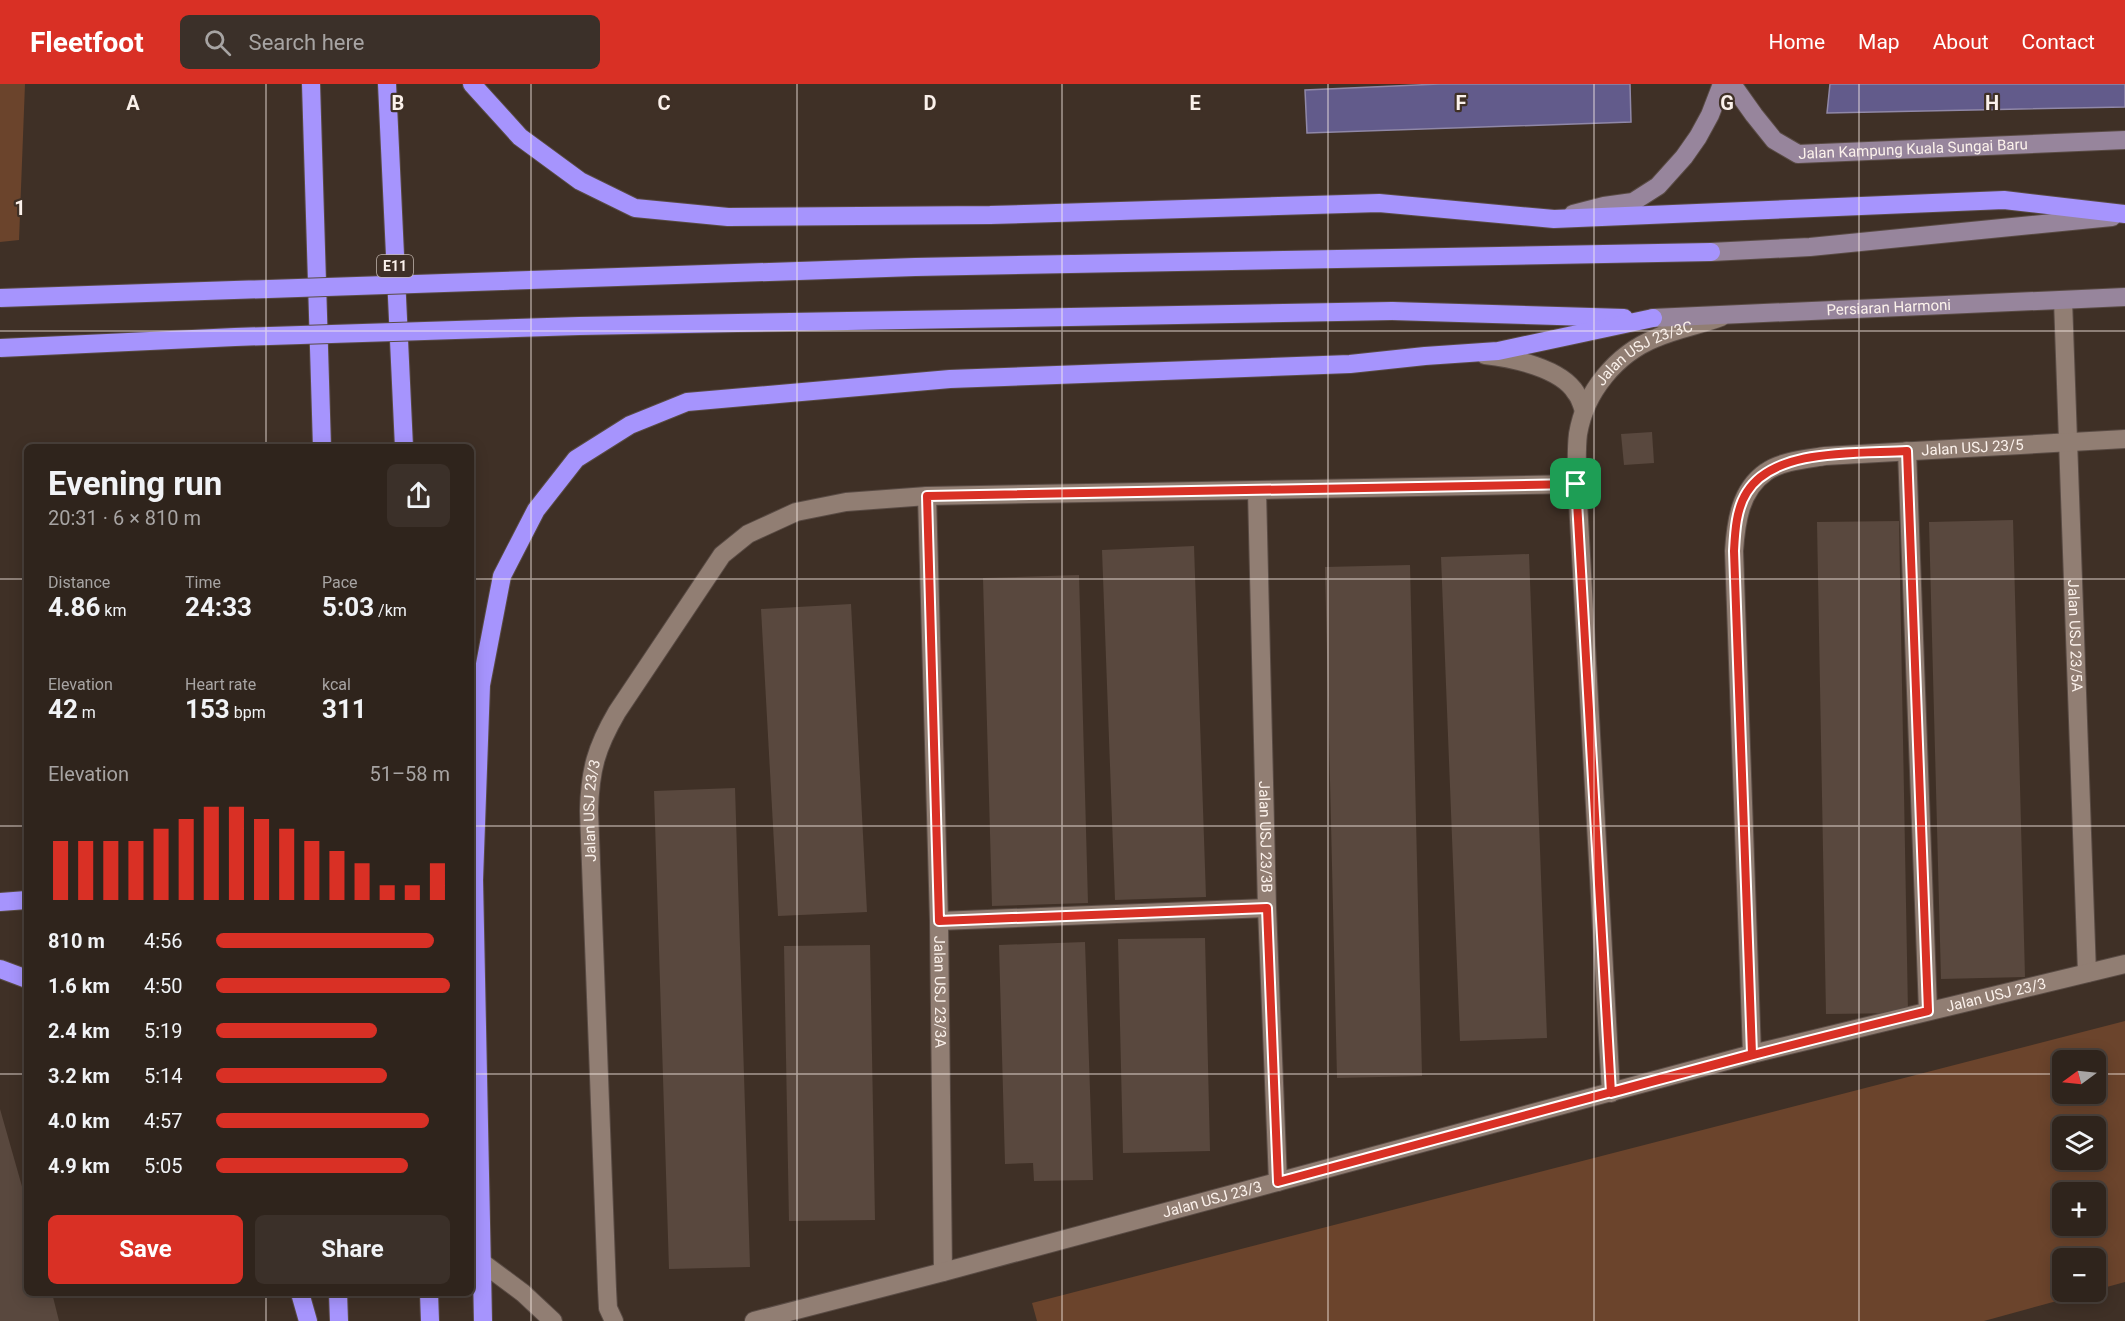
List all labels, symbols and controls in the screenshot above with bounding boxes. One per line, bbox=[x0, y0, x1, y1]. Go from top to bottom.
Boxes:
search box bbox=[180, 15, 600, 69]
text: Fleetfoot bbox=[30, 26, 144, 59]
icon: search bbox=[201, 26, 234, 59]
text: Search here bbox=[249, 30, 364, 55]
text: Home bbox=[1769, 30, 1825, 54]
text: Map bbox=[1858, 30, 1900, 54]
text: About bbox=[1933, 30, 1989, 54]
text: Contact bbox=[2022, 30, 2095, 54]
text: A bbox=[126, 91, 140, 115]
text: B bbox=[392, 91, 404, 115]
text: C bbox=[657, 91, 671, 115]
text: D bbox=[924, 91, 937, 115]
text: E bbox=[1189, 91, 1201, 115]
text: F bbox=[1456, 91, 1467, 115]
text: G bbox=[1720, 91, 1734, 115]
text: H bbox=[1985, 91, 1999, 115]
street label: Jalan Kampung Kuala Sungai Baru bbox=[1798, 135, 2028, 163]
text: 1 bbox=[14, 196, 26, 220]
road number: E11 bbox=[377, 255, 413, 277]
street label: Persiaran Harmoni bbox=[1826, 296, 1951, 319]
street label: Jalan USJ 23/3C bbox=[1592, 317, 1695, 389]
street label: Jalan USJ 23/5 bbox=[1921, 436, 2024, 460]
pin bbox=[1550, 458, 1601, 509]
text: Evening run bbox=[48, 464, 222, 503]
button: share bbox=[387, 464, 450, 527]
icon: arrive bbox=[1559, 467, 1592, 500]
text: 20:31 · 6 × 810 m bbox=[48, 506, 201, 530]
text: Distance bbox=[48, 573, 110, 592]
text: Time bbox=[185, 573, 221, 592]
text: Pace bbox=[322, 573, 358, 592]
street label: Jalan USJ 23/5A bbox=[2064, 579, 2086, 692]
text: 4.86 bbox=[48, 592, 100, 622]
text: 24:33 bbox=[185, 592, 252, 622]
text: 5:03 bbox=[322, 592, 374, 622]
text: km bbox=[100, 601, 126, 620]
text: /km bbox=[374, 601, 407, 620]
text: Elevation bbox=[48, 675, 113, 694]
text: Heart rate bbox=[185, 675, 256, 694]
text: kcal bbox=[322, 675, 351, 694]
text: 42 bbox=[48, 694, 78, 724]
text: 153 bbox=[185, 694, 230, 724]
text: 311 bbox=[322, 694, 367, 724]
text: m bbox=[78, 703, 96, 722]
text: bpm bbox=[230, 703, 266, 722]
street label: Jalan USJ 23/3 bbox=[580, 758, 604, 862]
text: Elevation bbox=[48, 762, 129, 786]
text: 51–58 m bbox=[369, 762, 450, 786]
street label: Jalan USJ 23/3B bbox=[1255, 781, 1276, 893]
text: 810 m bbox=[48, 929, 105, 953]
text: 4:56 bbox=[144, 929, 183, 953]
street label: Jalan USJ 23/3A bbox=[930, 936, 949, 1048]
text: 1.6 km bbox=[48, 974, 110, 998]
text: 4:50 bbox=[144, 974, 183, 998]
street label: Jalan USJ 23/3 bbox=[1944, 974, 2048, 1016]
text: 2.4 km bbox=[48, 1019, 110, 1043]
text: 5:19 bbox=[144, 1019, 183, 1043]
north arrow bbox=[2052, 1050, 2106, 1104]
map controls bbox=[2052, 1050, 2106, 1302]
text: 3.2 km bbox=[48, 1064, 110, 1088]
text: 5:14 bbox=[144, 1064, 183, 1088]
text: 4.0 km bbox=[48, 1109, 110, 1133]
text: 4:57 bbox=[144, 1109, 183, 1133]
button: layers bbox=[2052, 1116, 2106, 1170]
text: 4.9 km bbox=[48, 1154, 110, 1178]
text: 5:05 bbox=[144, 1154, 183, 1178]
street label: Jalan USJ 23/3 bbox=[1160, 1177, 1264, 1221]
button: + bbox=[2052, 1182, 2106, 1236]
button: Save bbox=[48, 1215, 243, 1284]
button: Share bbox=[255, 1215, 450, 1284]
button: − bbox=[2052, 1248, 2106, 1302]

